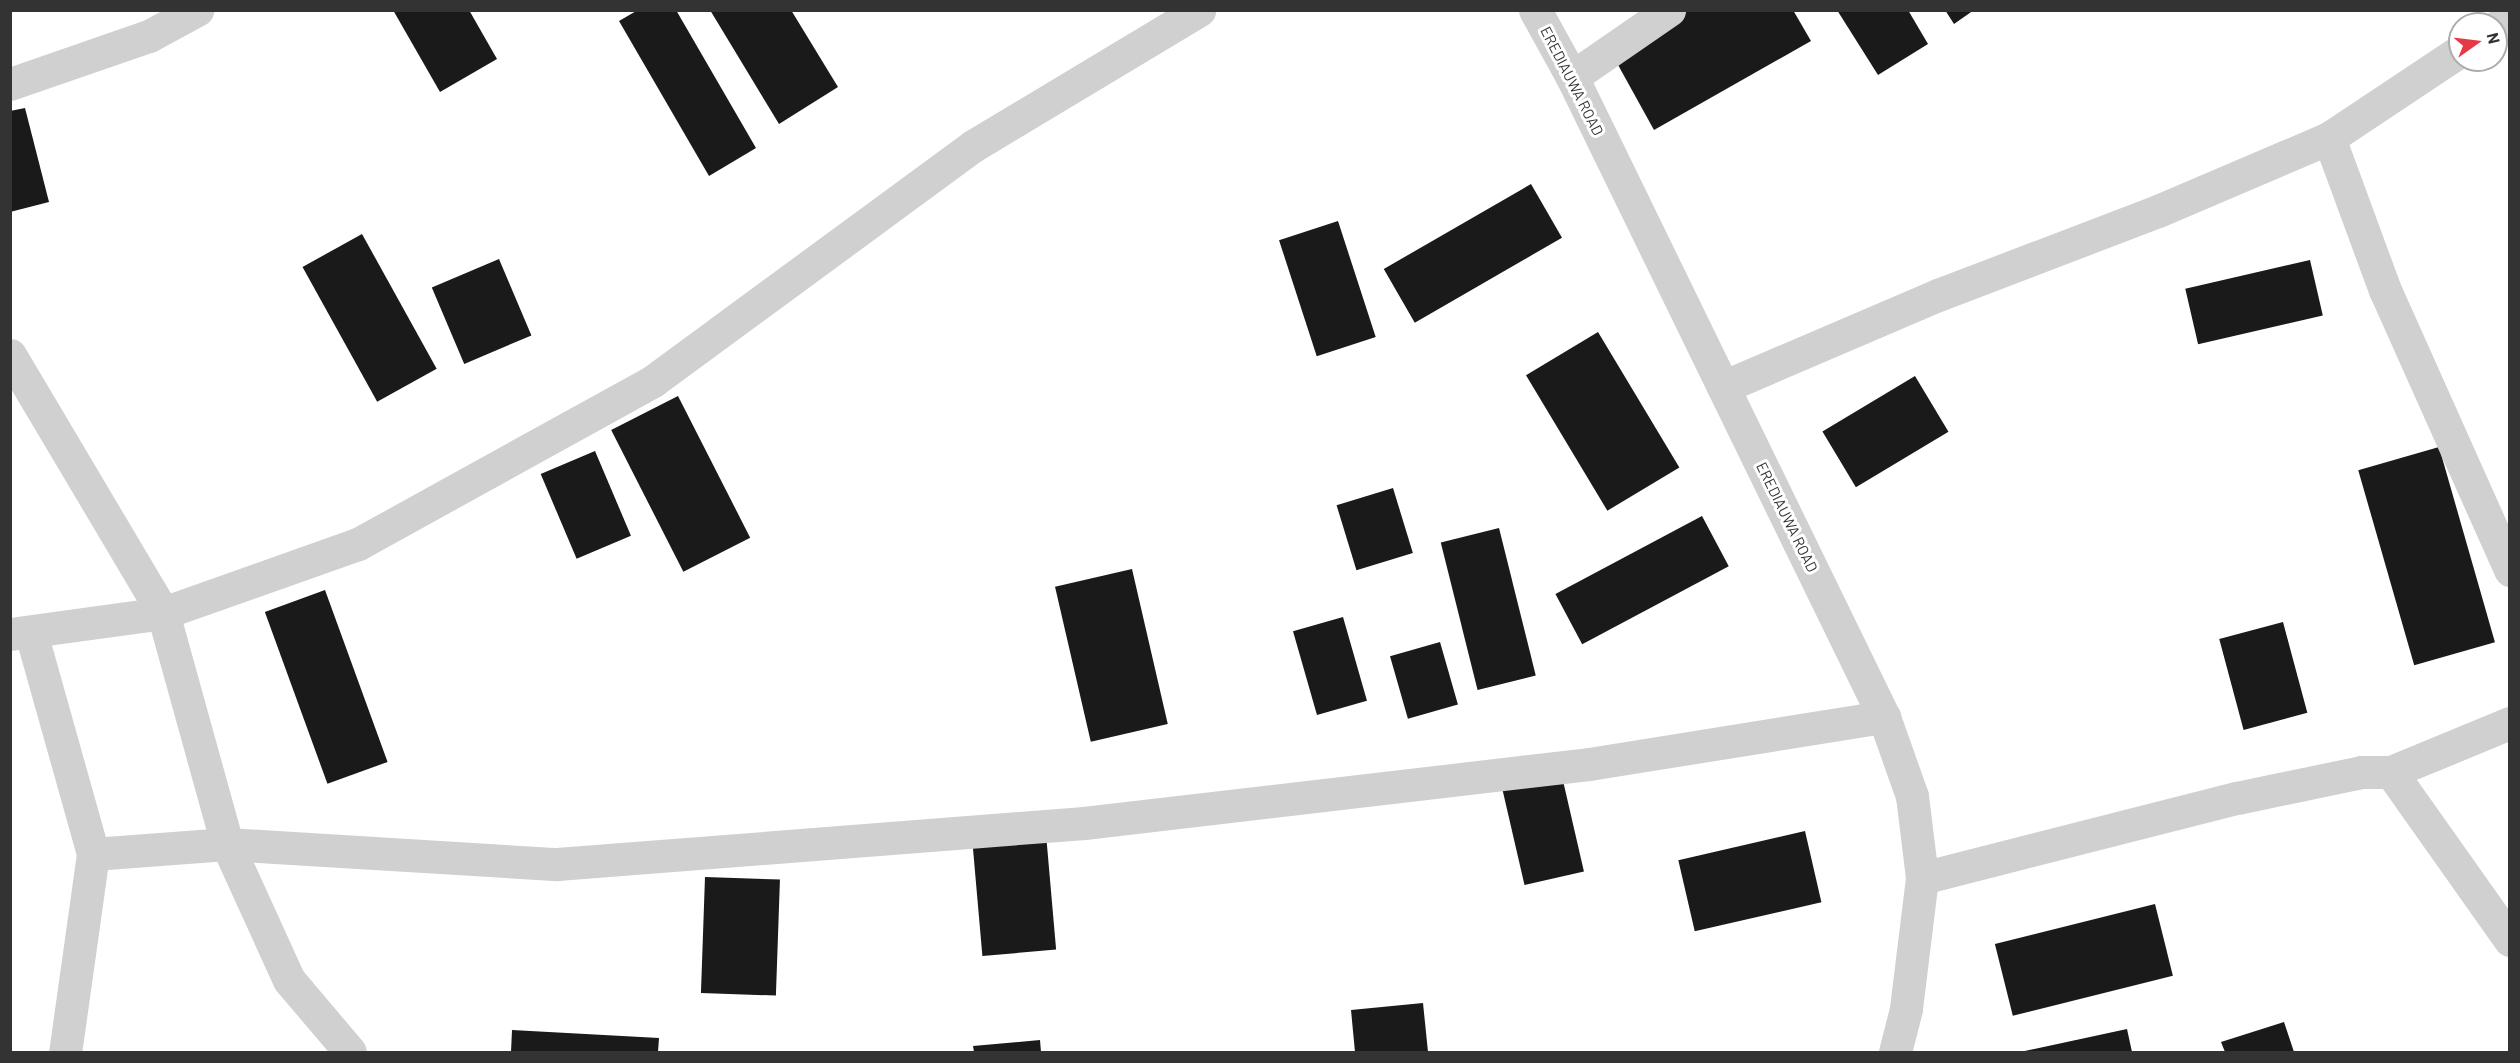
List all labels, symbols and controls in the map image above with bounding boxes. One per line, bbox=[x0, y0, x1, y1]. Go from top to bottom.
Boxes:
north arrow bbox=[2448, 12, 2508, 72]
street label: EREDIAUWA ROAD bbox=[1537, 23, 1607, 139]
text: N bbox=[2484, 31, 2505, 45]
street label: EREDIAUWA ROAD bbox=[1753, 459, 1821, 575]

